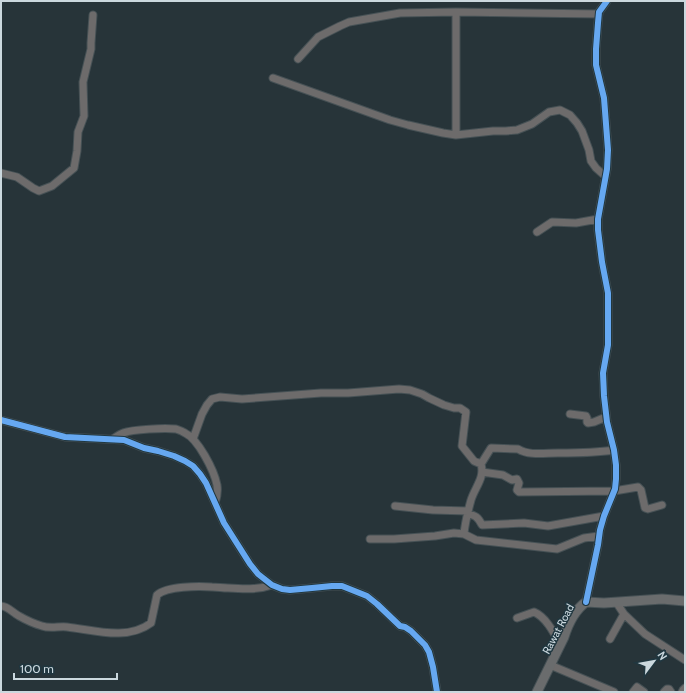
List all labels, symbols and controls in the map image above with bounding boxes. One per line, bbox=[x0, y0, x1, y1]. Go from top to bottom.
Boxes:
street label: Rawat Road bbox=[539, 601, 577, 657]
north arrow bbox=[634, 641, 674, 681]
text: N bbox=[654, 649, 670, 663]
scale bar bbox=[14, 655, 117, 681]
text: 100 m bbox=[20, 661, 54, 676]

